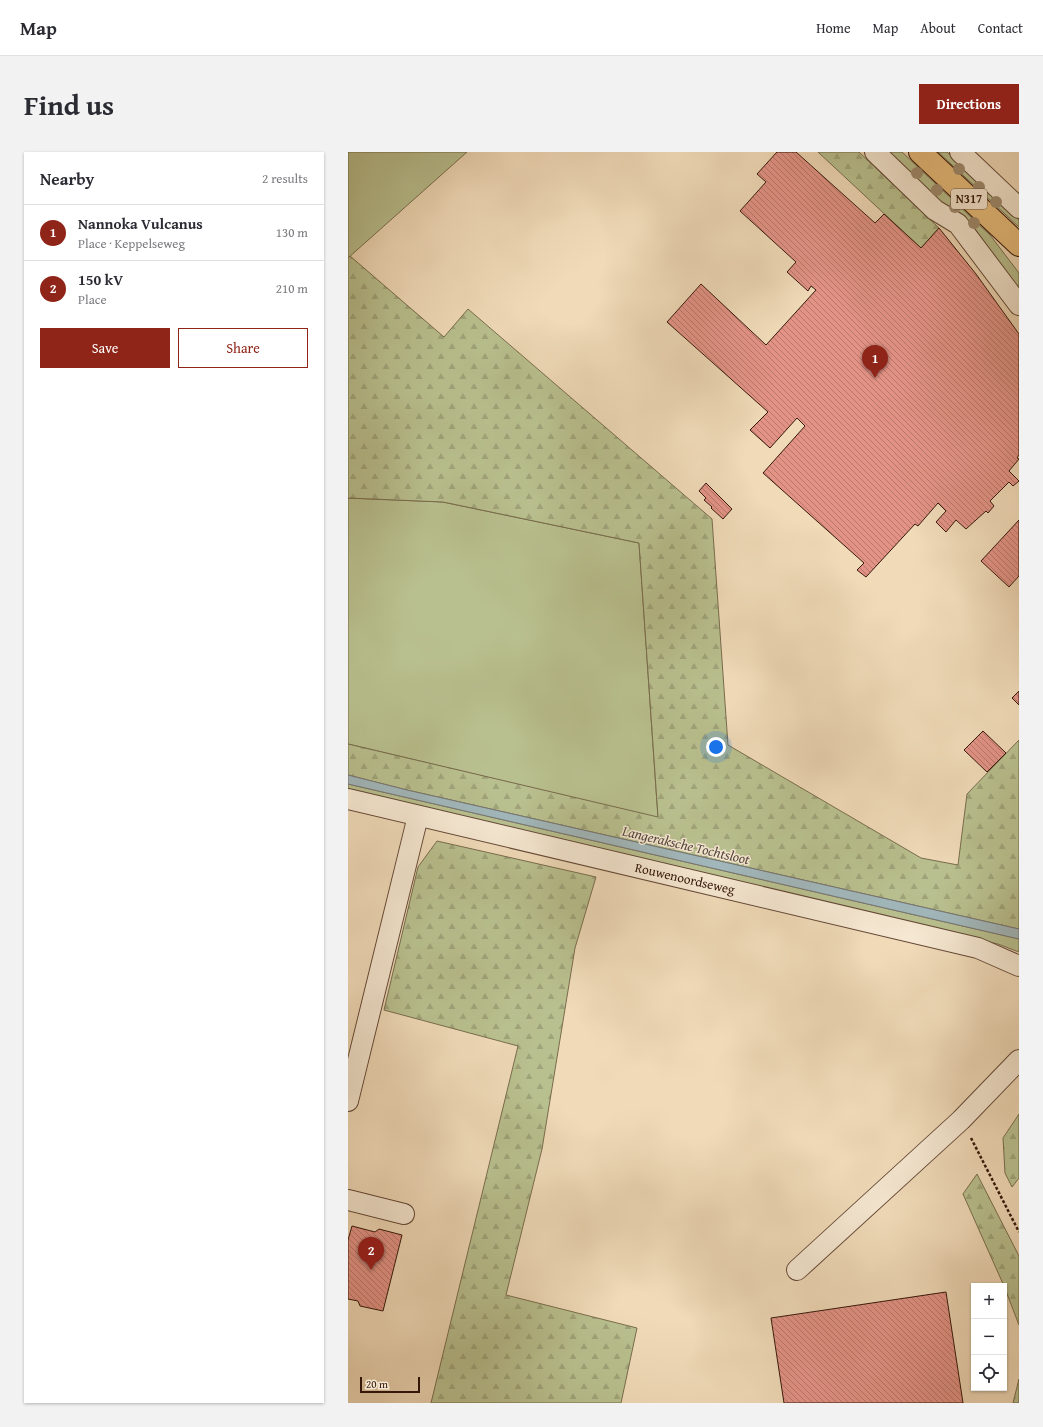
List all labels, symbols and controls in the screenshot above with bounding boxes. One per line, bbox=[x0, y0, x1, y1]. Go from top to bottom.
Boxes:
text: Map bbox=[20, 14, 57, 42]
text: Home bbox=[816, 18, 851, 38]
text: Map bbox=[873, 18, 898, 38]
text: About bbox=[920, 18, 956, 38]
text: Contact bbox=[978, 18, 1023, 38]
text: Find us bbox=[24, 84, 114, 125]
button: Directions bbox=[919, 84, 1019, 124]
text: Nearby bbox=[40, 166, 94, 191]
text: 2 results bbox=[262, 169, 308, 188]
road number: N317 bbox=[951, 189, 987, 209]
text: Nannoka Vulcanus bbox=[78, 213, 203, 234]
text: 1 bbox=[50, 223, 56, 242]
text: 130 m bbox=[276, 223, 308, 242]
text: Place · Keppelseweg bbox=[78, 234, 185, 253]
text: 150 kV bbox=[78, 269, 123, 290]
text: 2 bbox=[50, 279, 56, 298]
text: 210 m bbox=[276, 279, 308, 298]
text: Place bbox=[78, 290, 107, 309]
button: Save bbox=[40, 328, 170, 368]
button: Share bbox=[178, 328, 308, 368]
pin: 1 bbox=[862, 345, 888, 378]
your location bbox=[706, 737, 726, 757]
water label: Langeraksche Tochtsloot bbox=[619, 820, 752, 870]
street label: Rouwenoordseweg bbox=[633, 858, 737, 899]
pin: 2 bbox=[358, 1237, 384, 1270]
map controls bbox=[971, 1283, 1007, 1391]
button: + bbox=[971, 1283, 1007, 1319]
button: − bbox=[971, 1319, 1007, 1355]
button: locate bbox=[971, 1355, 1007, 1391]
scale bar bbox=[360, 1375, 420, 1394]
text: 20 m bbox=[366, 1376, 388, 1392]

